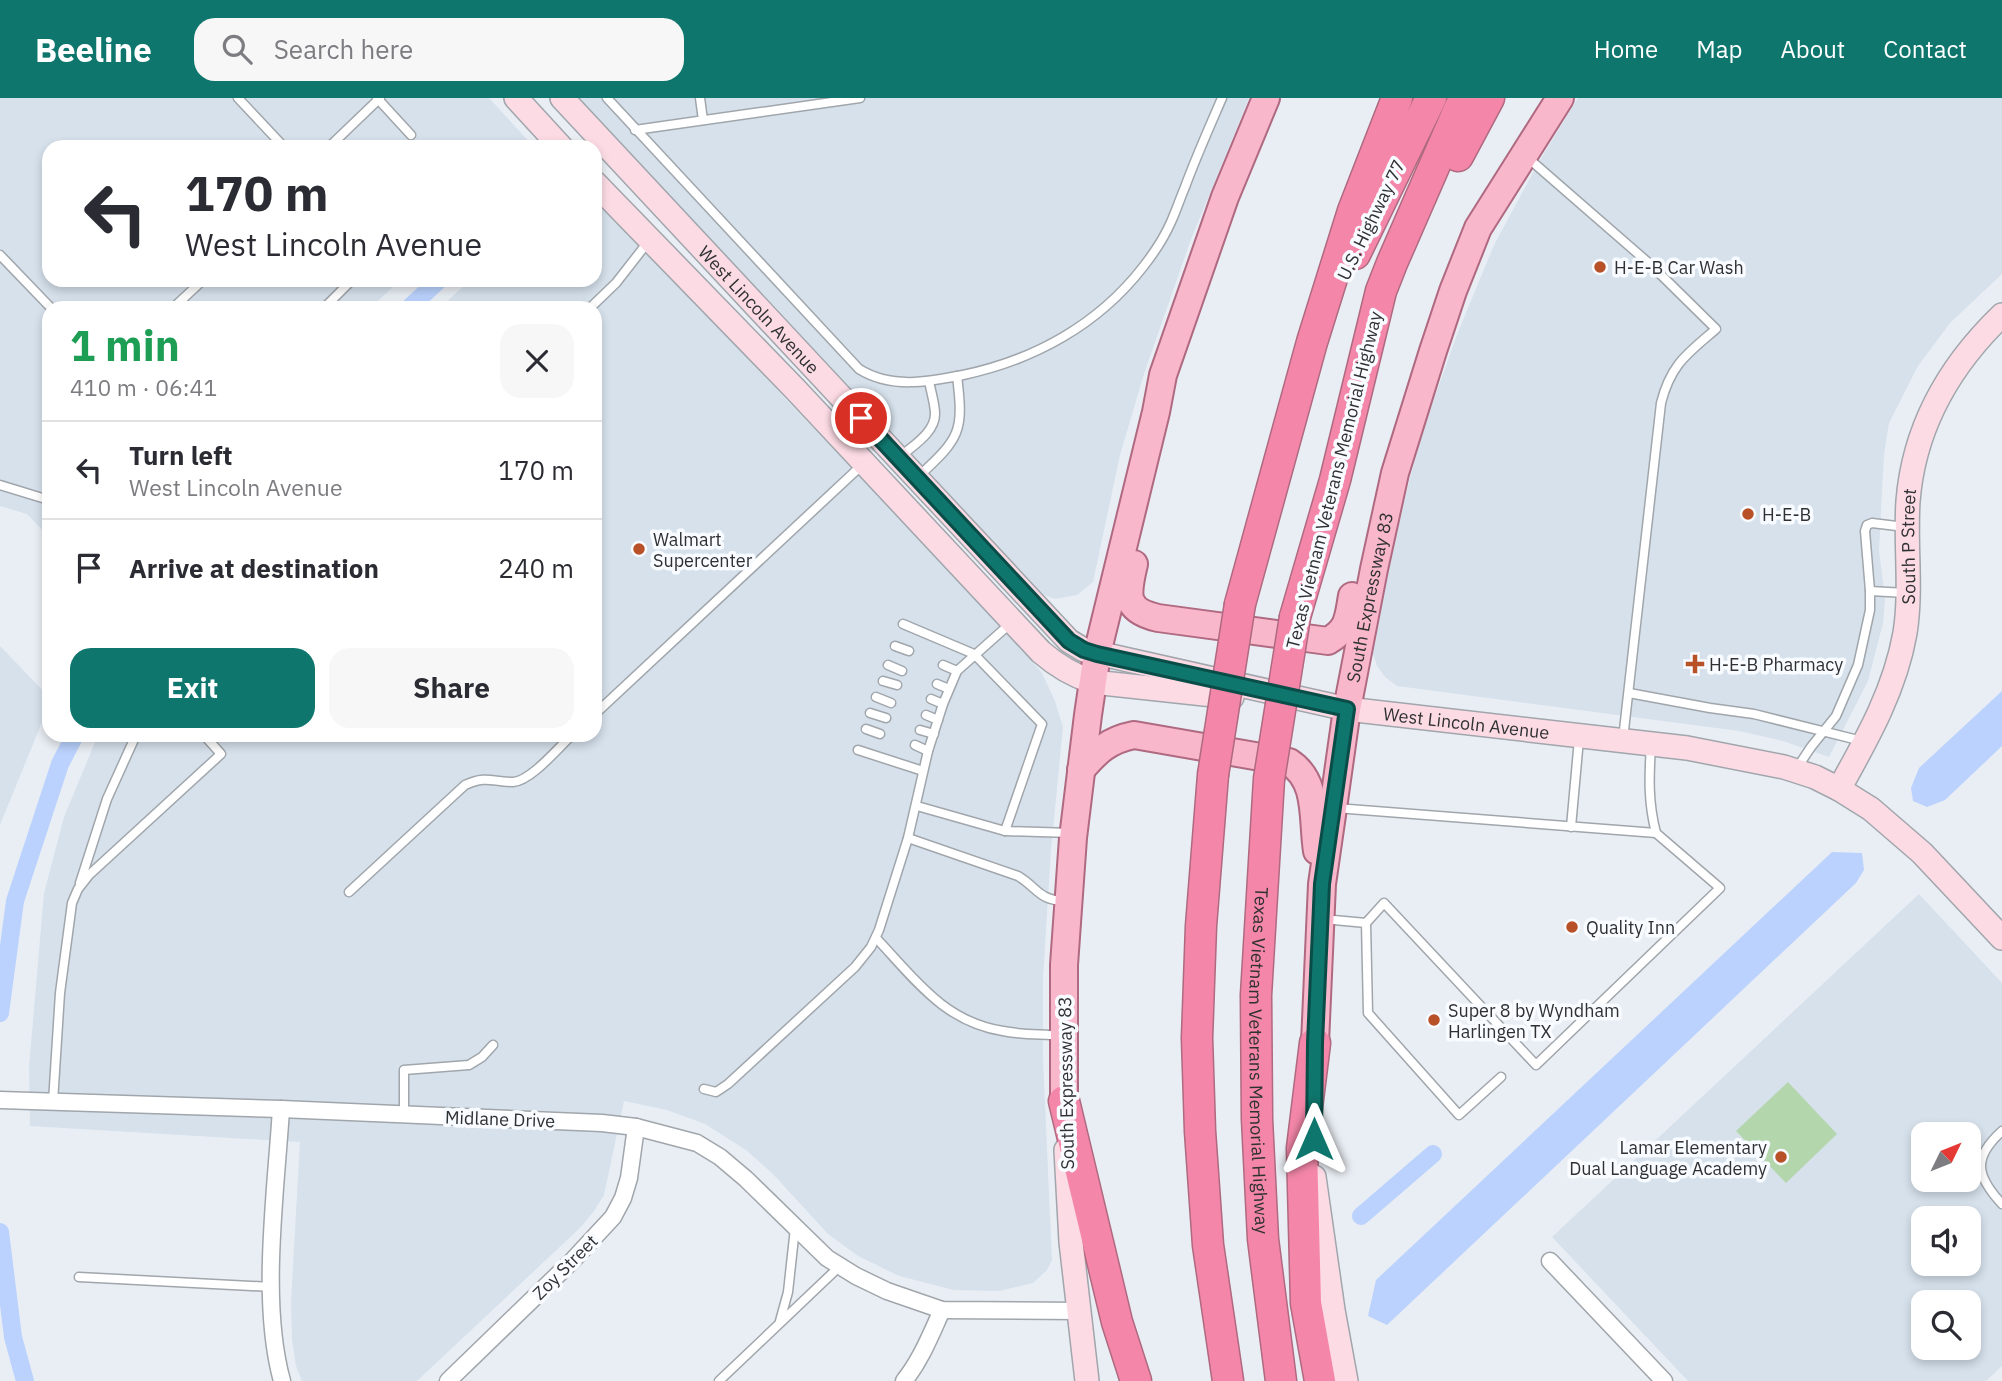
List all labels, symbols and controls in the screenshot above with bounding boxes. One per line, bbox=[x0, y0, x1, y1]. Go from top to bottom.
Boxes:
search box bbox=[194, 18, 684, 81]
text: Beeline bbox=[35, 28, 152, 71]
icon: search bbox=[218, 30, 256, 68]
text: Search here bbox=[274, 32, 413, 66]
text: Home bbox=[1594, 33, 1658, 65]
text: Map bbox=[1696, 33, 1742, 65]
text: About bbox=[1780, 33, 1845, 65]
text: Contact bbox=[1883, 33, 1967, 65]
street label: U.S. Highway 77 bbox=[1332, 156, 1410, 284]
text: 170 m bbox=[185, 161, 329, 224]
icon: left bbox=[70, 168, 161, 259]
text: West Lincoln Avenue bbox=[185, 223, 482, 265]
street label: West Lincoln Avenue bbox=[694, 240, 825, 378]
place label: H-E-B Car Wash bbox=[1614, 256, 1744, 279]
marker: H-E-B Car Wash bbox=[1592, 259, 1608, 275]
street label: Texas Vietnam Veterans Memorial Highway bbox=[1281, 309, 1387, 651]
text: 1 min bbox=[70, 318, 180, 373]
button: close bbox=[500, 324, 574, 398]
text: 410 m · 06:41 bbox=[70, 372, 217, 402]
pin bbox=[831, 388, 891, 448]
icon: arrive bbox=[842, 399, 880, 437]
text: Turn left bbox=[129, 438, 232, 472]
icon: left bbox=[70, 451, 108, 489]
text: 170 m bbox=[498, 453, 574, 487]
text: West Lincoln Avenue bbox=[129, 472, 343, 502]
street label: South P Street bbox=[1896, 487, 1921, 605]
place label: H-E-B bbox=[1762, 503, 1811, 526]
marker: H-E-B bbox=[1740, 506, 1756, 522]
street label: South Expressway 83 bbox=[1341, 510, 1398, 684]
place label: Walmart Supercenter bbox=[653, 528, 753, 572]
marker: Walmart Supercenter bbox=[631, 541, 647, 557]
icon: arrive bbox=[70, 549, 108, 587]
text: Arrive at destination bbox=[129, 551, 379, 585]
text: 240 m bbox=[498, 551, 574, 585]
button: Exit bbox=[70, 648, 315, 728]
button: Share bbox=[329, 648, 574, 728]
place label: H-E-B Pharmacy bbox=[1709, 653, 1843, 676]
marker: H-E-B Pharmacy bbox=[1687, 656, 1703, 672]
street label: West Lincoln Avenue bbox=[1382, 702, 1551, 744]
street label: Texas Vietnam Veterans Memorial Highway bbox=[1244, 886, 1274, 1235]
place label: Quality Inn bbox=[1586, 916, 1675, 939]
marker: Quality Inn bbox=[1564, 919, 1580, 935]
street label: South Expressway 83 bbox=[1053, 996, 1079, 1170]
place label: Super 8 by Wyndham Harlingen TX bbox=[1448, 999, 1620, 1043]
marker: Super 8 by Wyndham Harlingen TX bbox=[1426, 1012, 1442, 1028]
position arrow bbox=[1277, 1102, 1351, 1176]
street label: Midlane Drive bbox=[445, 1106, 556, 1132]
north arrow bbox=[1911, 1122, 1981, 1192]
map controls bbox=[1911, 1122, 1981, 1360]
place label: Lamar Elementary Dual Language Academy bbox=[1569, 1136, 1767, 1180]
marker: Lamar Elementary Dual Language Academy bbox=[1773, 1149, 1789, 1165]
button: sound bbox=[1911, 1206, 1981, 1276]
street label: Zoy Street bbox=[528, 1230, 602, 1304]
button: search bbox=[1911, 1290, 1981, 1360]

